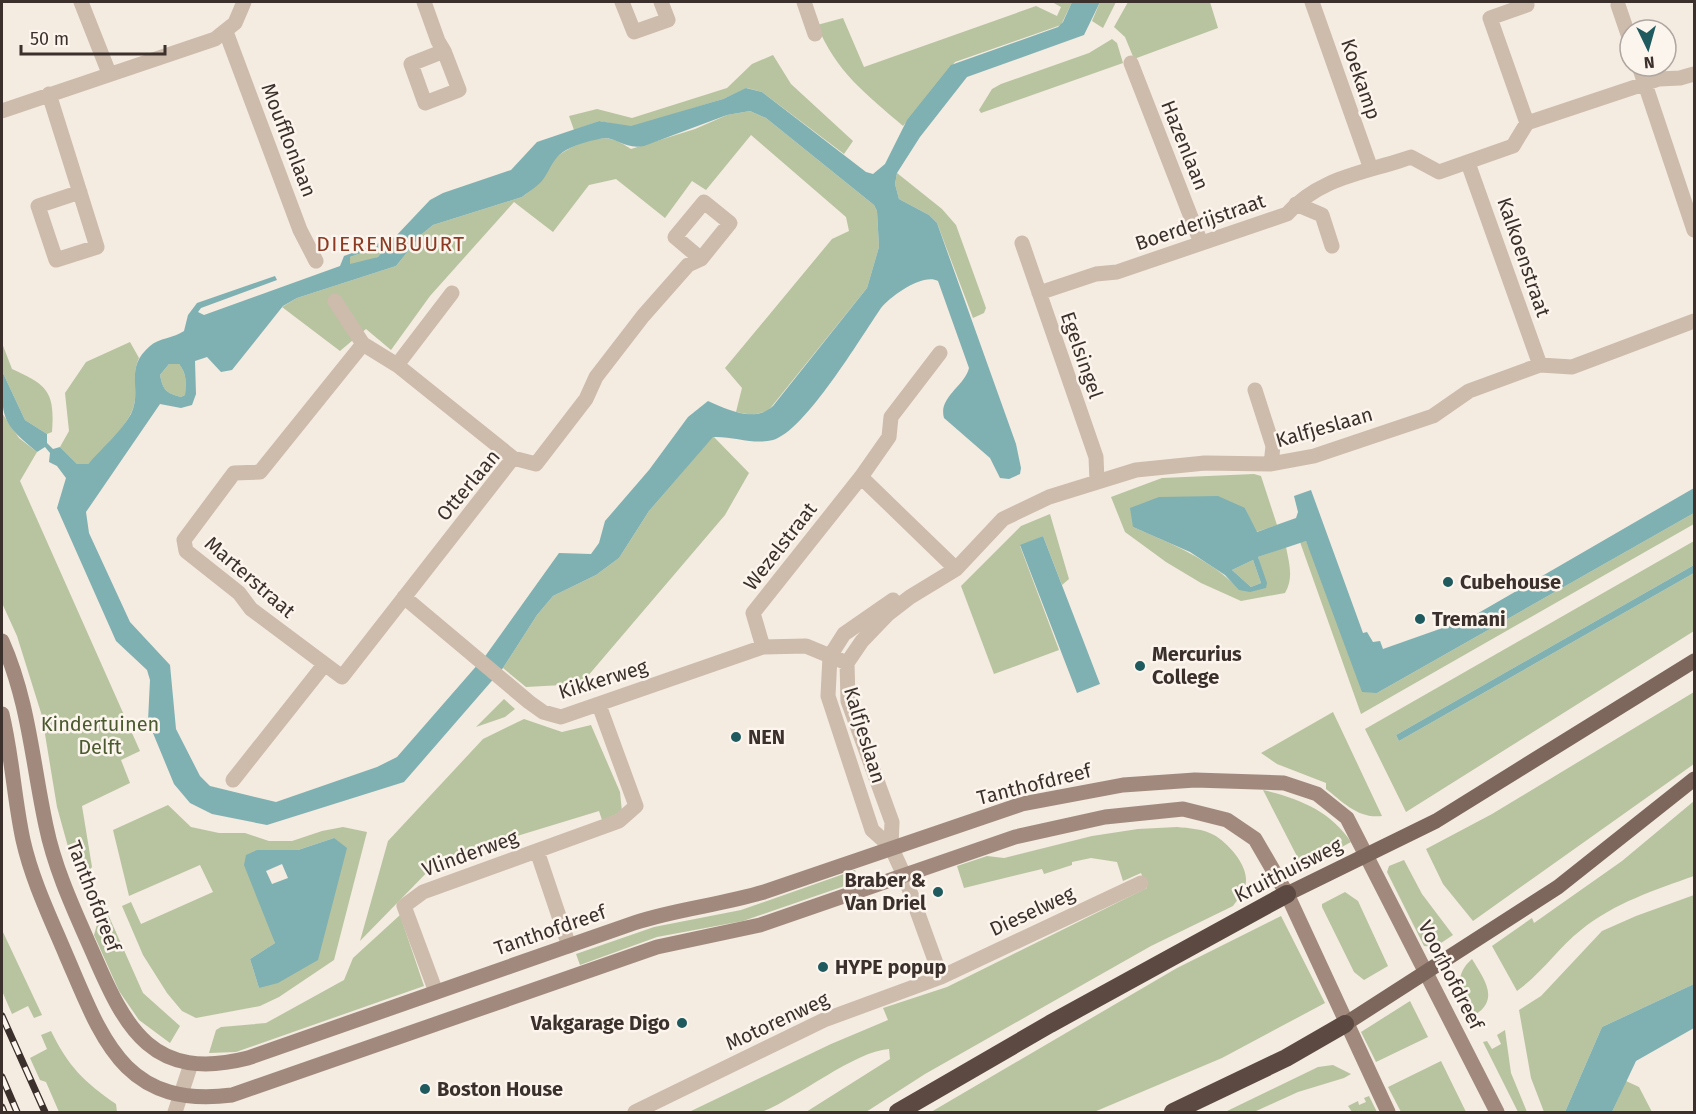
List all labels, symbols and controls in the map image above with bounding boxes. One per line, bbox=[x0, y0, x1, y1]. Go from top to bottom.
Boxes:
scale bar bbox=[21, 18, 165, 56]
north arrow bbox=[1618, 18, 1678, 78]
text: 50 m bbox=[30, 28, 69, 50]
street label: Koekamp bbox=[1336, 35, 1386, 123]
text: N bbox=[1643, 53, 1655, 72]
street label: Moufflonlaan bbox=[256, 80, 322, 200]
street label: Hazenlaan bbox=[1156, 97, 1214, 193]
street label: Boerderijstraat bbox=[1132, 188, 1269, 256]
street label: Kalkoenstraat bbox=[1492, 194, 1556, 321]
district label: DIERENBUURT bbox=[316, 231, 466, 257]
street label: Egelsingel bbox=[1056, 308, 1108, 402]
street label: Kalfjeslaan bbox=[1273, 402, 1375, 452]
street label: Otterlaan bbox=[431, 444, 505, 526]
street label: Wezelstraat bbox=[738, 497, 822, 595]
street label: Marterstraat bbox=[200, 531, 301, 623]
place label: Cubehouse bbox=[1460, 570, 1561, 594]
marker: Cubehouse bbox=[1441, 575, 1455, 589]
place label: Tremani bbox=[1432, 607, 1506, 631]
marker: Tremani bbox=[1413, 612, 1427, 626]
place label: Mercurius College bbox=[1152, 642, 1242, 689]
street label: Kikkerweg bbox=[556, 654, 651, 704]
marker: Mercurius College bbox=[1133, 659, 1147, 673]
street label: Kalfjeslaan bbox=[839, 684, 891, 786]
park label: Kindertuinen Delft bbox=[41, 712, 159, 759]
place label: NEN bbox=[748, 725, 785, 749]
marker: NEN bbox=[729, 730, 743, 744]
street label: Tanthofdreef bbox=[975, 758, 1095, 810]
street label: Vlinderweg bbox=[419, 824, 522, 881]
street label: Kruithuisweg bbox=[1230, 832, 1346, 907]
street label: Tanthofdreef bbox=[62, 837, 127, 956]
place label: Braber & Van Driel bbox=[844, 868, 926, 915]
street label: Dieselweg bbox=[986, 881, 1079, 941]
marker: Braber & Van Driel bbox=[931, 885, 945, 899]
street label: Tanthofdreef bbox=[491, 899, 610, 960]
street label: Voorhofdreef bbox=[1413, 916, 1489, 1035]
place label: HYPE popup bbox=[835, 955, 946, 979]
marker: HYPE popup bbox=[816, 960, 830, 974]
street label: Motorenweg bbox=[722, 986, 833, 1055]
place label: Vakgarage Digo bbox=[530, 1011, 670, 1035]
marker: Vakgarage Digo bbox=[675, 1016, 689, 1030]
place label: Boston House bbox=[437, 1077, 563, 1101]
marker: Boston House bbox=[418, 1082, 432, 1096]

